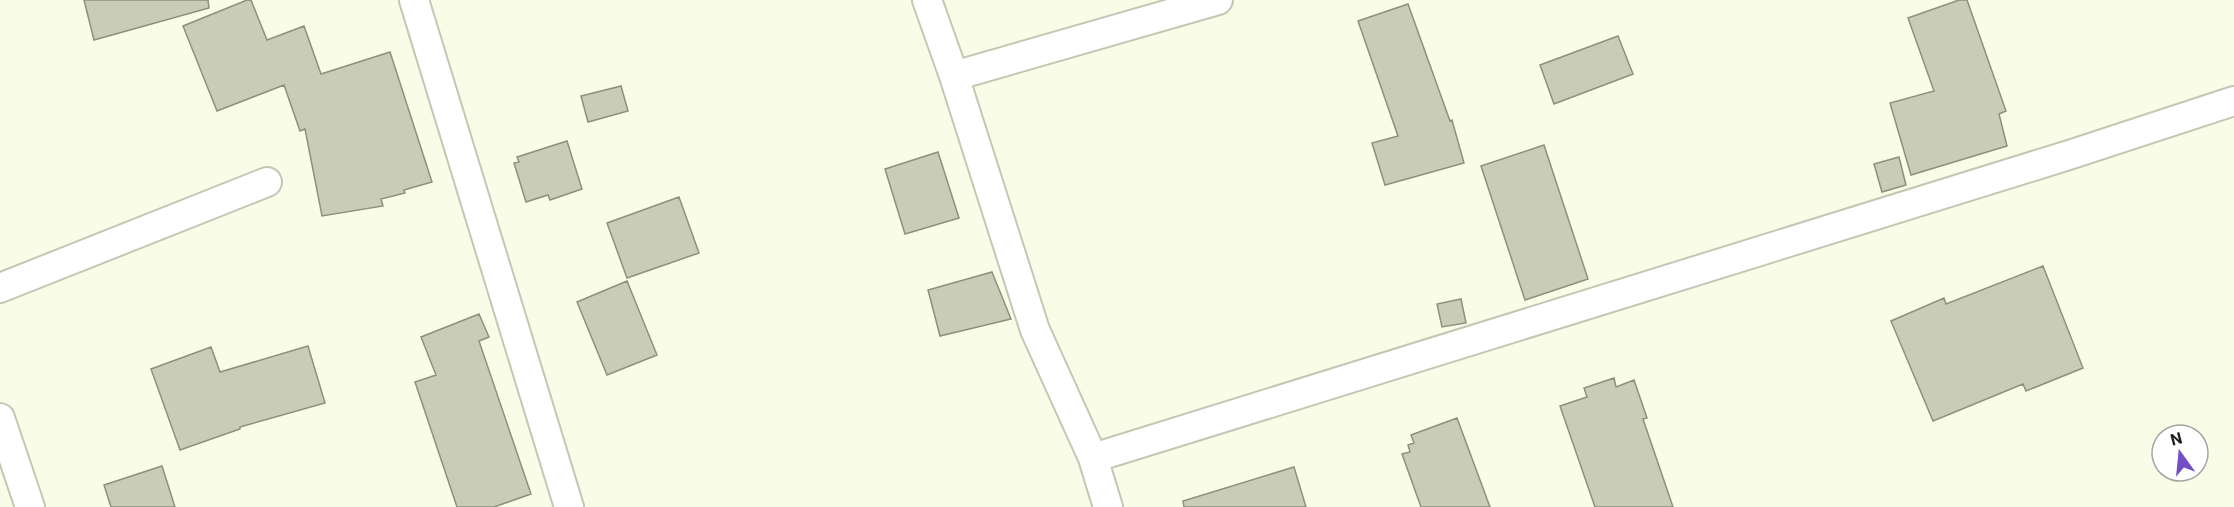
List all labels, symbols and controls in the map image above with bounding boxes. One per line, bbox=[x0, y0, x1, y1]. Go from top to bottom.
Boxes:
north arrow bbox=[2150, 423, 2210, 483]
text: N bbox=[2168, 428, 2184, 450]

